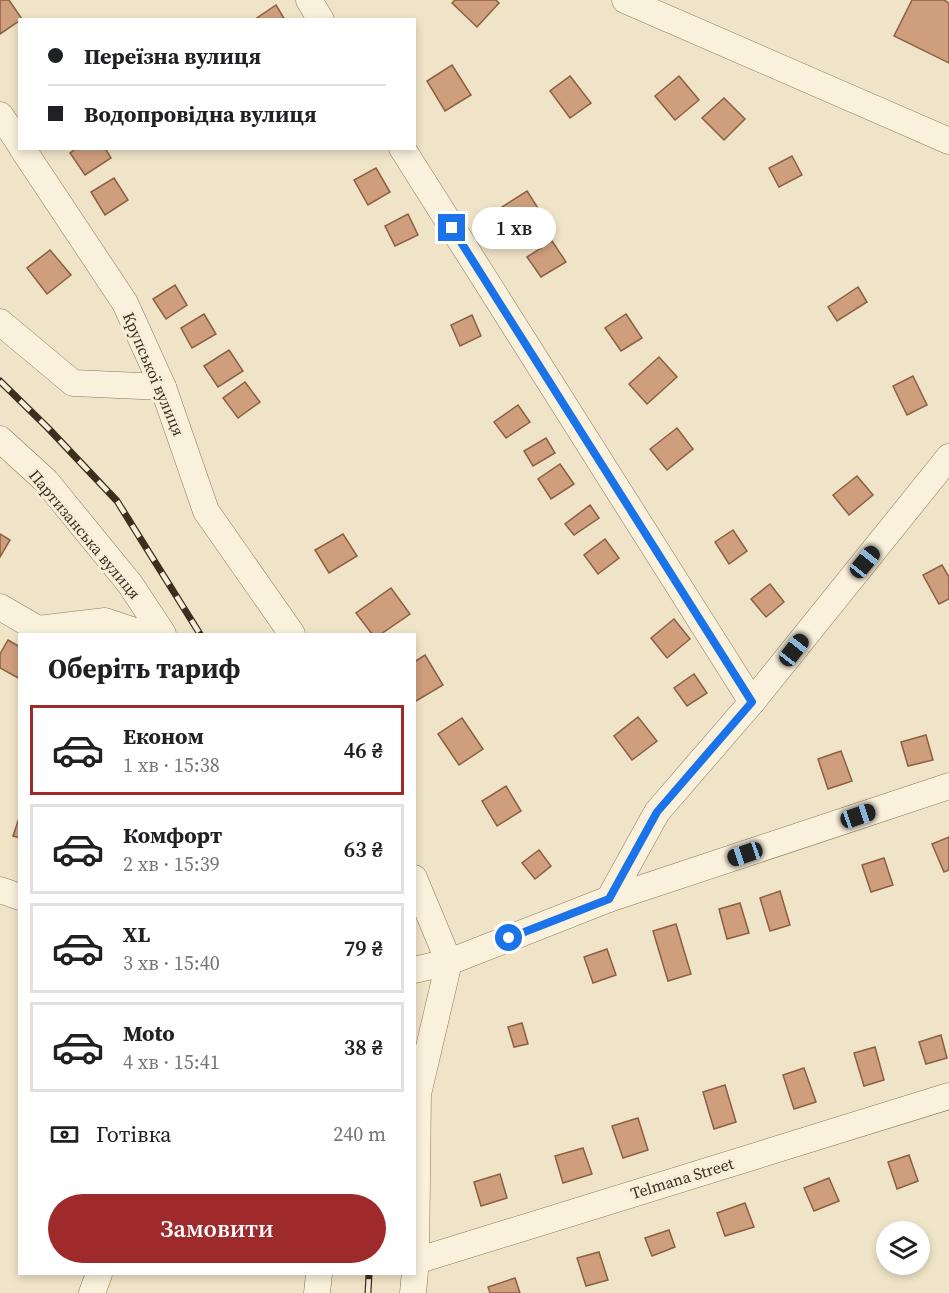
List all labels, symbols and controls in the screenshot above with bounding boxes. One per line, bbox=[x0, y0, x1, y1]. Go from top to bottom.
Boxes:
text: Переїзна вулиця bbox=[84, 41, 261, 71]
text: Водопровідна вулиця bbox=[84, 99, 317, 129]
callout: 1 хв bbox=[473, 207, 557, 249]
route end bbox=[438, 214, 465, 241]
text: 1 хв bbox=[496, 214, 532, 242]
street label: Крупської вулиця bbox=[118, 309, 190, 439]
street label: Партизанська вулиця bbox=[24, 465, 146, 603]
car bbox=[847, 542, 883, 582]
car bbox=[776, 630, 812, 670]
text: Оберіть тариф bbox=[48, 650, 240, 687]
text: Економ bbox=[123, 721, 204, 751]
icon: car bbox=[51, 723, 105, 777]
text: 46 ₴ bbox=[344, 735, 383, 765]
text: 1 хв · 15:38 bbox=[123, 751, 220, 779]
car bbox=[838, 802, 878, 830]
text: Комфорт bbox=[123, 820, 222, 850]
icon: car bbox=[51, 822, 105, 876]
text: 63 ₴ bbox=[344, 834, 383, 864]
car bbox=[725, 840, 765, 868]
text: 2 хв · 15:39 bbox=[123, 850, 220, 878]
text: XL bbox=[123, 919, 150, 949]
icon: car bbox=[51, 921, 105, 975]
route start bbox=[495, 924, 522, 951]
text: 79 ₴ bbox=[344, 933, 383, 963]
text: 3 хв · 15:40 bbox=[123, 949, 220, 977]
text: Moto bbox=[123, 1018, 175, 1048]
icon: car bbox=[51, 1020, 105, 1074]
text: 38 ₴ bbox=[344, 1032, 383, 1062]
text: 4 хв · 15:41 bbox=[123, 1048, 220, 1076]
icon: cash bbox=[48, 1118, 81, 1151]
text: Готівка bbox=[96, 1119, 171, 1149]
text: 240 m bbox=[333, 1120, 386, 1148]
street label: Telmana Street bbox=[628, 1152, 737, 1204]
button: Замовити bbox=[48, 1194, 386, 1263]
map controls bbox=[876, 1221, 930, 1275]
button: layers bbox=[876, 1221, 930, 1275]

